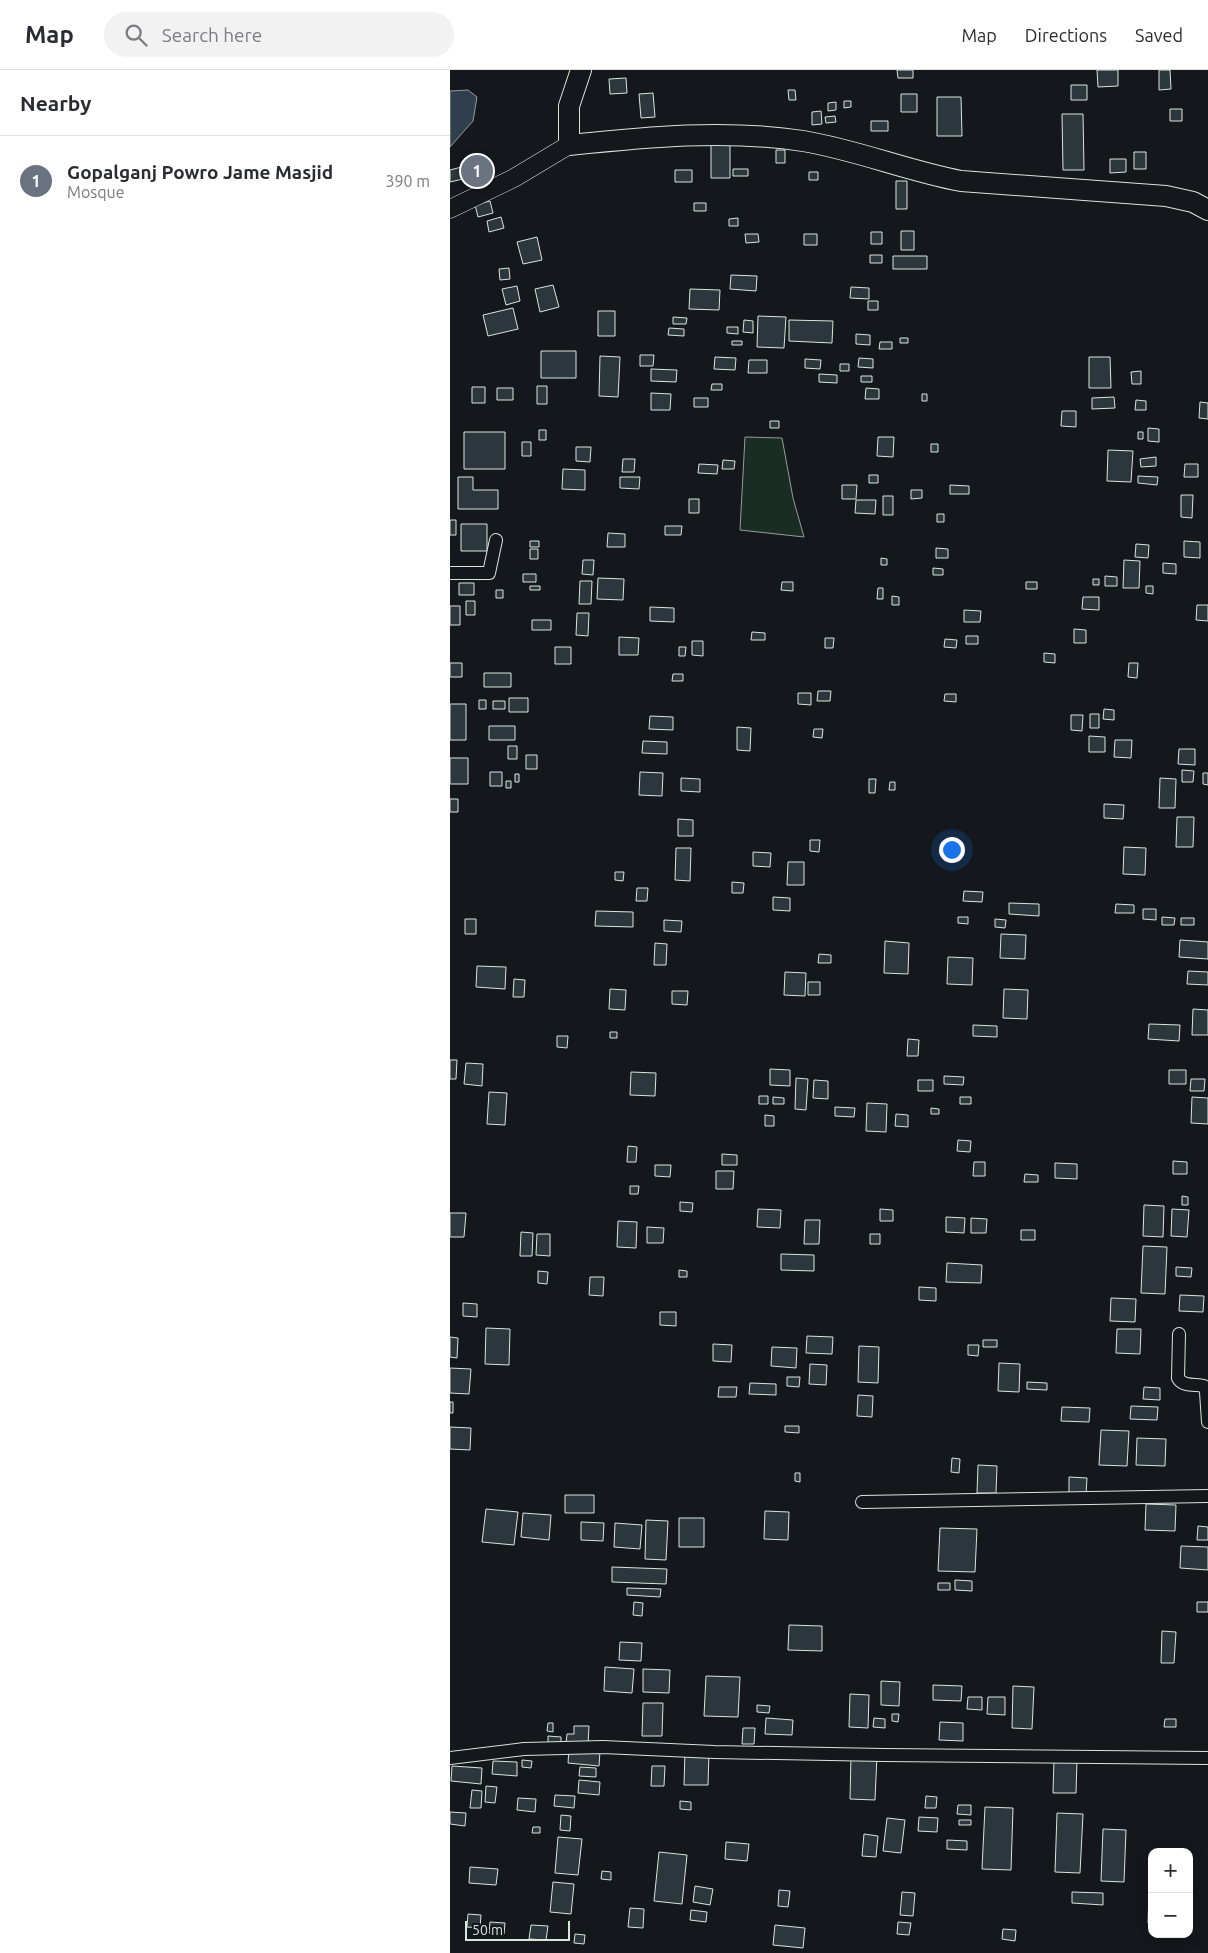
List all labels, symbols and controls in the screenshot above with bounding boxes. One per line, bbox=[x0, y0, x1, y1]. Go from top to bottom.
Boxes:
search box bbox=[104, 12, 454, 57]
text: Map bbox=[25, 21, 74, 48]
icon: search bbox=[122, 21, 150, 49]
text: Search here bbox=[162, 24, 262, 46]
text: Map bbox=[961, 25, 997, 45]
text: Directions bbox=[1025, 25, 1107, 45]
text: Saved bbox=[1135, 25, 1183, 45]
text: Nearby bbox=[20, 91, 91, 115]
pin: 1 bbox=[461, 152, 493, 190]
text: Gopalganj Powro Jame Masjid bbox=[67, 161, 333, 183]
text: 1 bbox=[31, 172, 41, 190]
text: 390 m bbox=[385, 172, 430, 190]
text: Mosque bbox=[67, 183, 125, 201]
your location bbox=[939, 837, 965, 863]
map controls bbox=[1148, 1848, 1193, 1938]
button: + bbox=[1148, 1848, 1193, 1893]
button: − bbox=[1148, 1893, 1193, 1938]
scale bar bbox=[465, 1918, 570, 1941]
text: 50 m bbox=[472, 1922, 503, 1938]

